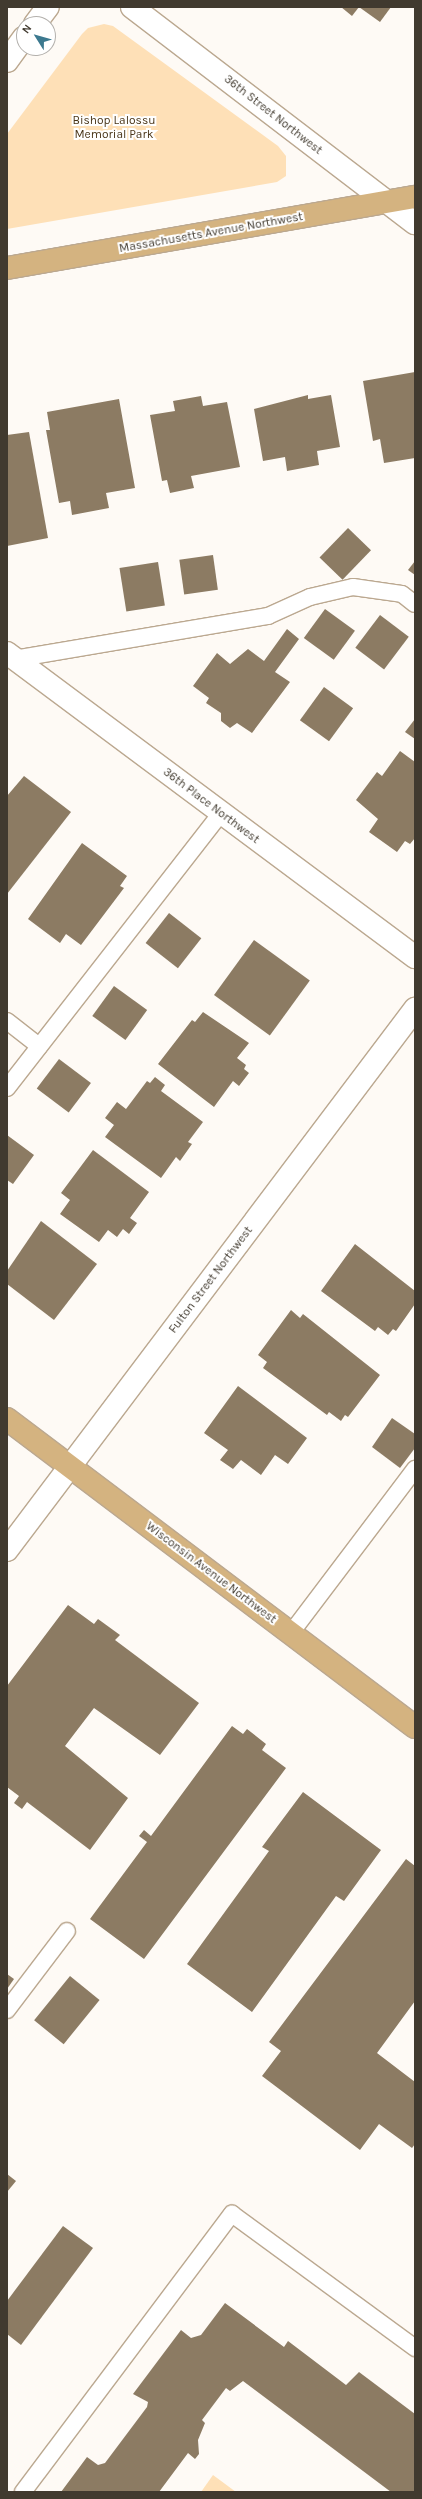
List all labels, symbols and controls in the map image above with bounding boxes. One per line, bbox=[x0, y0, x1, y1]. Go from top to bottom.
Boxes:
north arrow bbox=[16, 16, 56, 56]
text: N bbox=[19, 22, 34, 36]
street label: 36th Street Northwest bbox=[221, 72, 325, 158]
park label: Bishop Lalossu Memorial Park bbox=[72, 114, 156, 142]
street label: Massachusetts Avenue Northwest bbox=[118, 210, 304, 256]
street label: 36th Place Northwest bbox=[160, 765, 262, 847]
street label: Fulton Street Northwest bbox=[166, 1224, 256, 1336]
street label: Wisconsin Avenue Northwest bbox=[143, 1519, 279, 1627]

